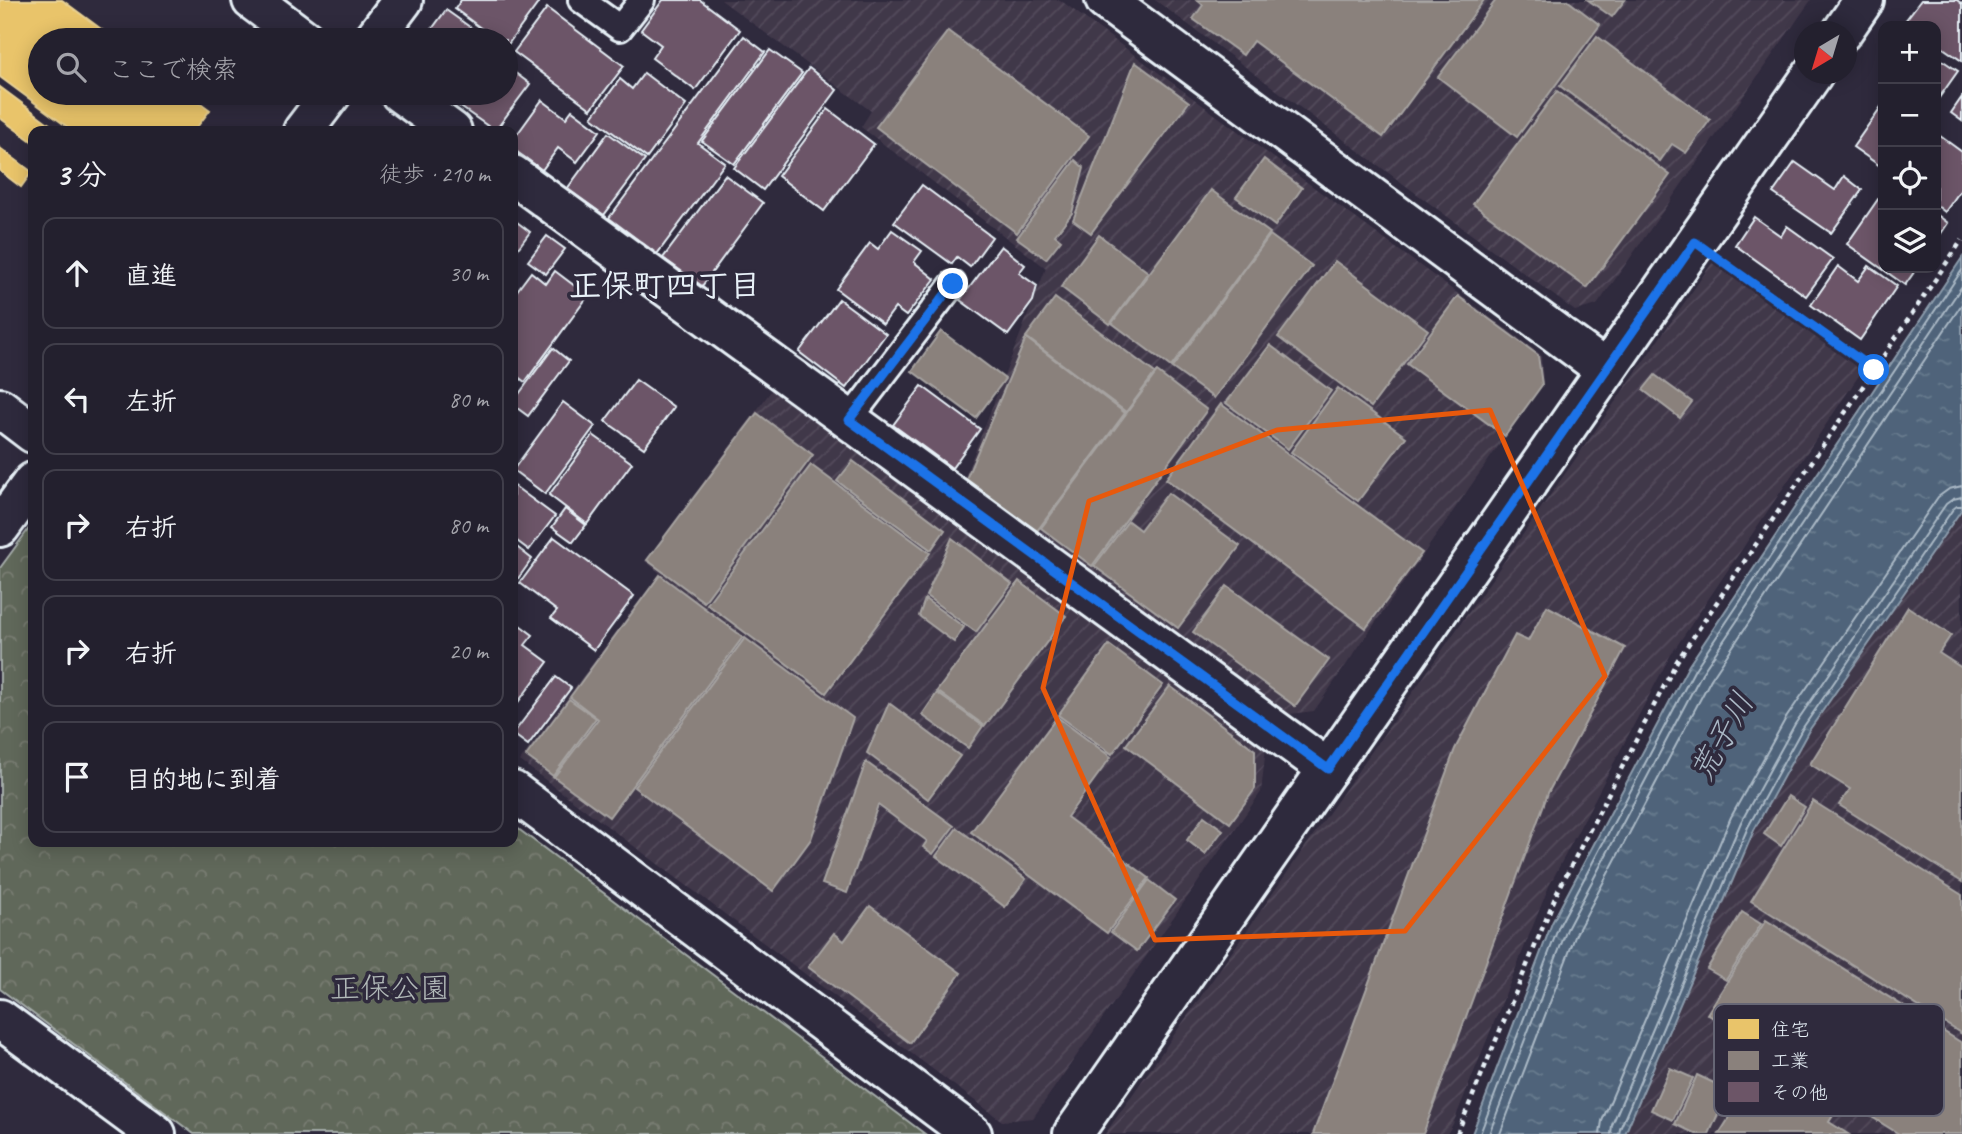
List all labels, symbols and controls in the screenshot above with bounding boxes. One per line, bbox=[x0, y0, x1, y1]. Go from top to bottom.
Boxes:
north arrow bbox=[1794, 21, 1857, 84]
map controls bbox=[1878, 21, 1941, 273]
button: + bbox=[1878, 21, 1941, 84]
search box bbox=[28, 28, 518, 105]
icon: search bbox=[52, 48, 90, 86]
text: ここで検索 bbox=[108, 53, 238, 86]
button: − bbox=[1878, 84, 1941, 147]
button: locate bbox=[1878, 147, 1941, 210]
text: 3 分 bbox=[56, 156, 107, 194]
text: 徒歩 · 210 m bbox=[379, 160, 490, 189]
button: layers bbox=[1878, 210, 1941, 273]
icon: ahead bbox=[58, 254, 96, 292]
text: 直進 bbox=[125, 259, 177, 292]
text: 30 m bbox=[449, 259, 488, 288]
district label: 正保町四丁目 bbox=[569, 265, 761, 306]
route end bbox=[937, 268, 968, 299]
route start bbox=[1858, 354, 1889, 385]
icon: left bbox=[58, 380, 96, 418]
text: 左折 bbox=[125, 385, 177, 418]
text: 80 m bbox=[449, 385, 488, 414]
icon: right bbox=[58, 506, 96, 544]
text: 右折 bbox=[125, 511, 177, 544]
text: 80 m bbox=[449, 511, 488, 540]
icon: right bbox=[58, 632, 96, 670]
text: 右折 bbox=[125, 637, 177, 670]
text: 20 m bbox=[449, 637, 488, 666]
water label: 荒子川 bbox=[1681, 685, 1763, 789]
icon: arrive bbox=[58, 758, 96, 796]
text: 目的地に到着 bbox=[125, 763, 281, 796]
park label: 正保公園 bbox=[330, 969, 450, 1007]
legend bbox=[1714, 1004, 1944, 1116]
text: 住宅 bbox=[1771, 1018, 1809, 1042]
text: 工業 bbox=[1771, 1049, 1809, 1073]
text: その他 bbox=[1771, 1081, 1828, 1105]

